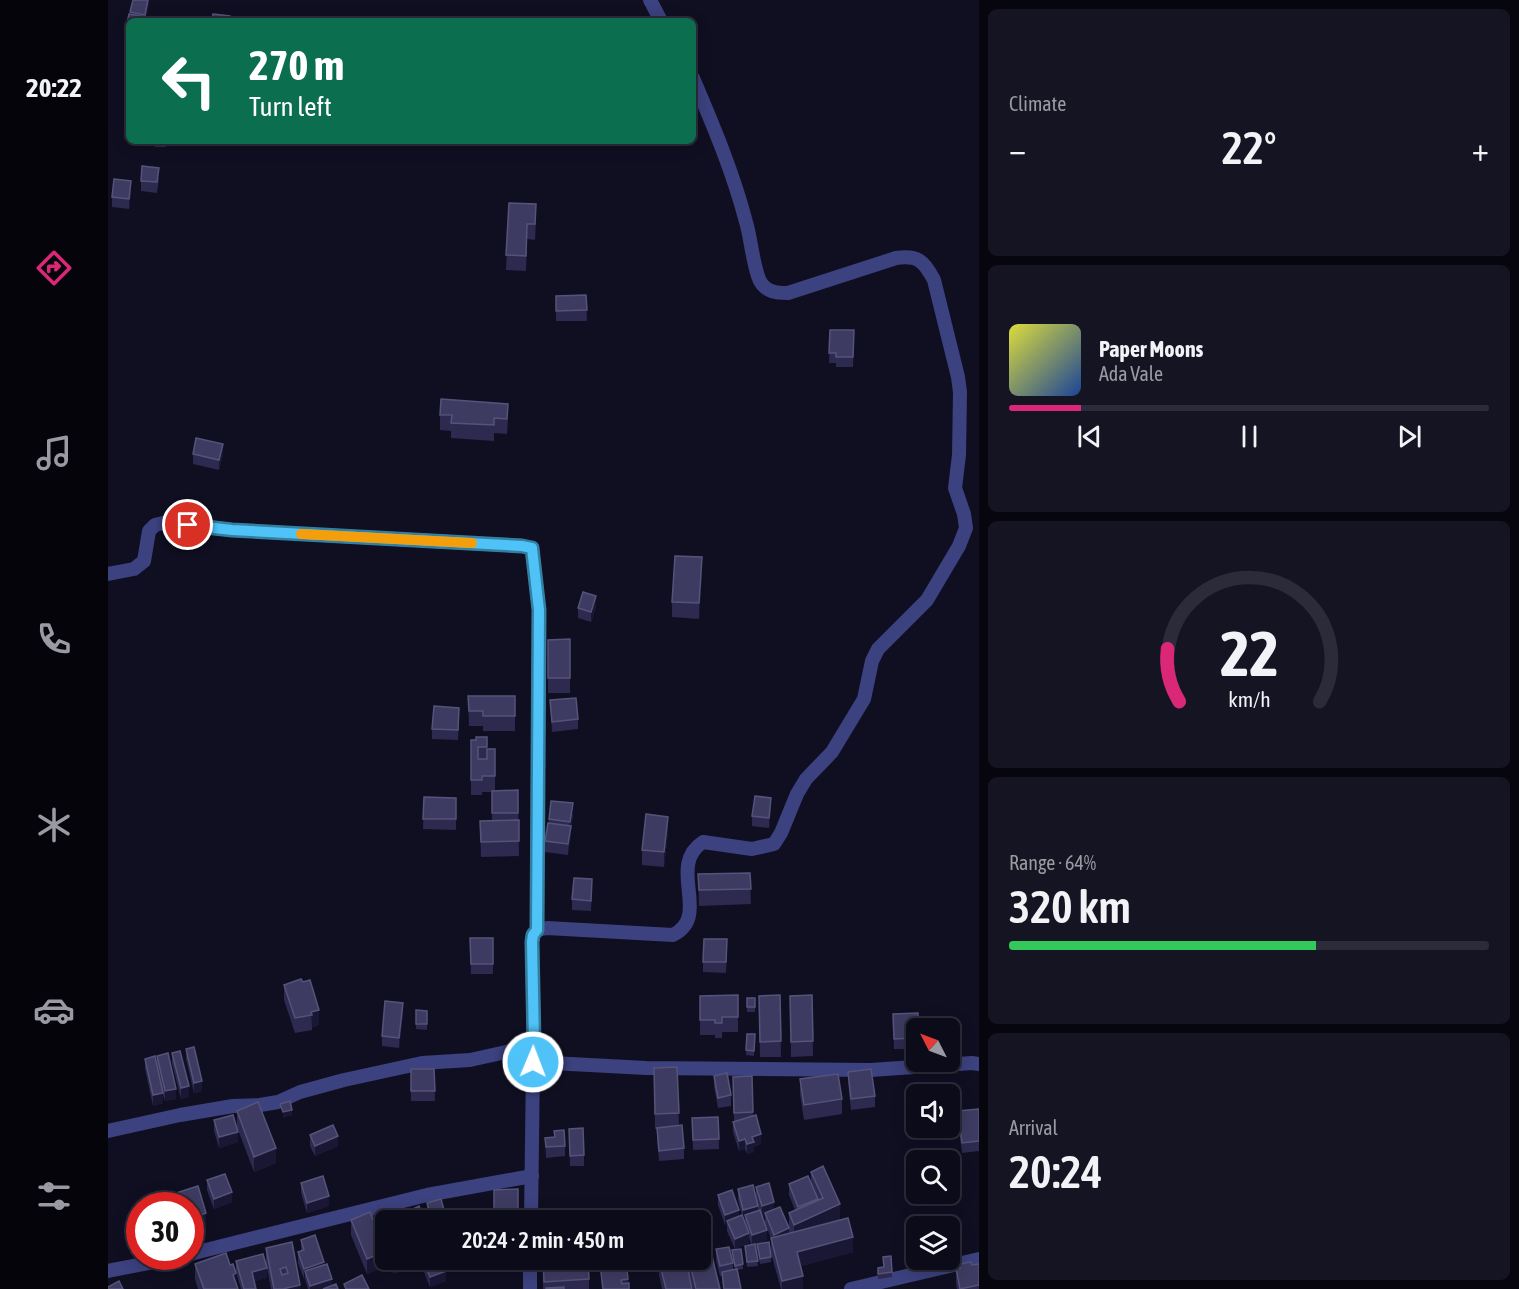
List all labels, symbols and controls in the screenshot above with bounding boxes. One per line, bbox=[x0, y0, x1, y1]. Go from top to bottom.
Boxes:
text: 270 m bbox=[249, 41, 344, 89]
icon: left bbox=[150, 42, 228, 120]
text: 20:22 bbox=[26, 72, 82, 103]
text: Turn left bbox=[249, 91, 332, 122]
text: Climate bbox=[1009, 92, 1066, 115]
text: 22° bbox=[1222, 122, 1276, 174]
text: − bbox=[1009, 130, 1026, 168]
text: + bbox=[1472, 130, 1489, 168]
icon: directions bbox=[33, 247, 75, 289]
text: Paper Moons bbox=[1099, 336, 1203, 362]
text: Ada Vale bbox=[1099, 362, 1163, 385]
icon: previous bbox=[1073, 420, 1106, 453]
icon: pause bbox=[1233, 420, 1266, 453]
icon: next bbox=[1393, 420, 1426, 453]
icon: music bbox=[33, 432, 75, 474]
pin bbox=[162, 499, 213, 550]
icon: arrive bbox=[171, 508, 204, 541]
icon: phone bbox=[33, 618, 75, 660]
text: 22 bbox=[1220, 618, 1278, 689]
text: km/h bbox=[1228, 687, 1270, 712]
icon: climate bbox=[33, 804, 75, 846]
text: Range · 64% bbox=[1009, 851, 1096, 874]
text: 320 km bbox=[1009, 881, 1131, 933]
icon: car bbox=[33, 989, 75, 1031]
north arrow bbox=[906, 1018, 960, 1072]
map controls bbox=[906, 1018, 960, 1270]
position arrow bbox=[501, 1030, 565, 1094]
button: sound bbox=[906, 1084, 960, 1138]
text: Arrival bbox=[1009, 1116, 1058, 1139]
text: 20:24 bbox=[1009, 1146, 1103, 1198]
button: search bbox=[906, 1150, 960, 1204]
icon: filters bbox=[33, 1175, 75, 1217]
speed limit sign: 30 bbox=[126, 1192, 204, 1270]
button: layers bbox=[906, 1216, 960, 1270]
text: 20:24 · 2 min · 450 m bbox=[462, 1227, 624, 1253]

